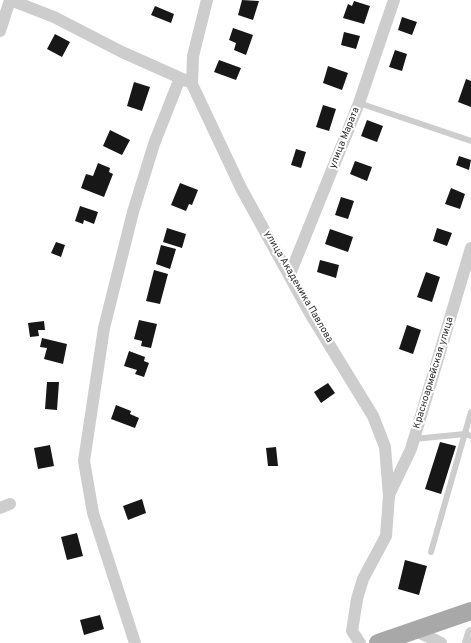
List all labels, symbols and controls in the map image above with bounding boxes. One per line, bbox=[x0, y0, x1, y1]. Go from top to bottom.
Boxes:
street label: улица Марата bbox=[327, 106, 363, 170]
street label: улица Академика Павлова bbox=[261, 229, 335, 345]
street label: Красноармейская улица bbox=[411, 316, 457, 430]

